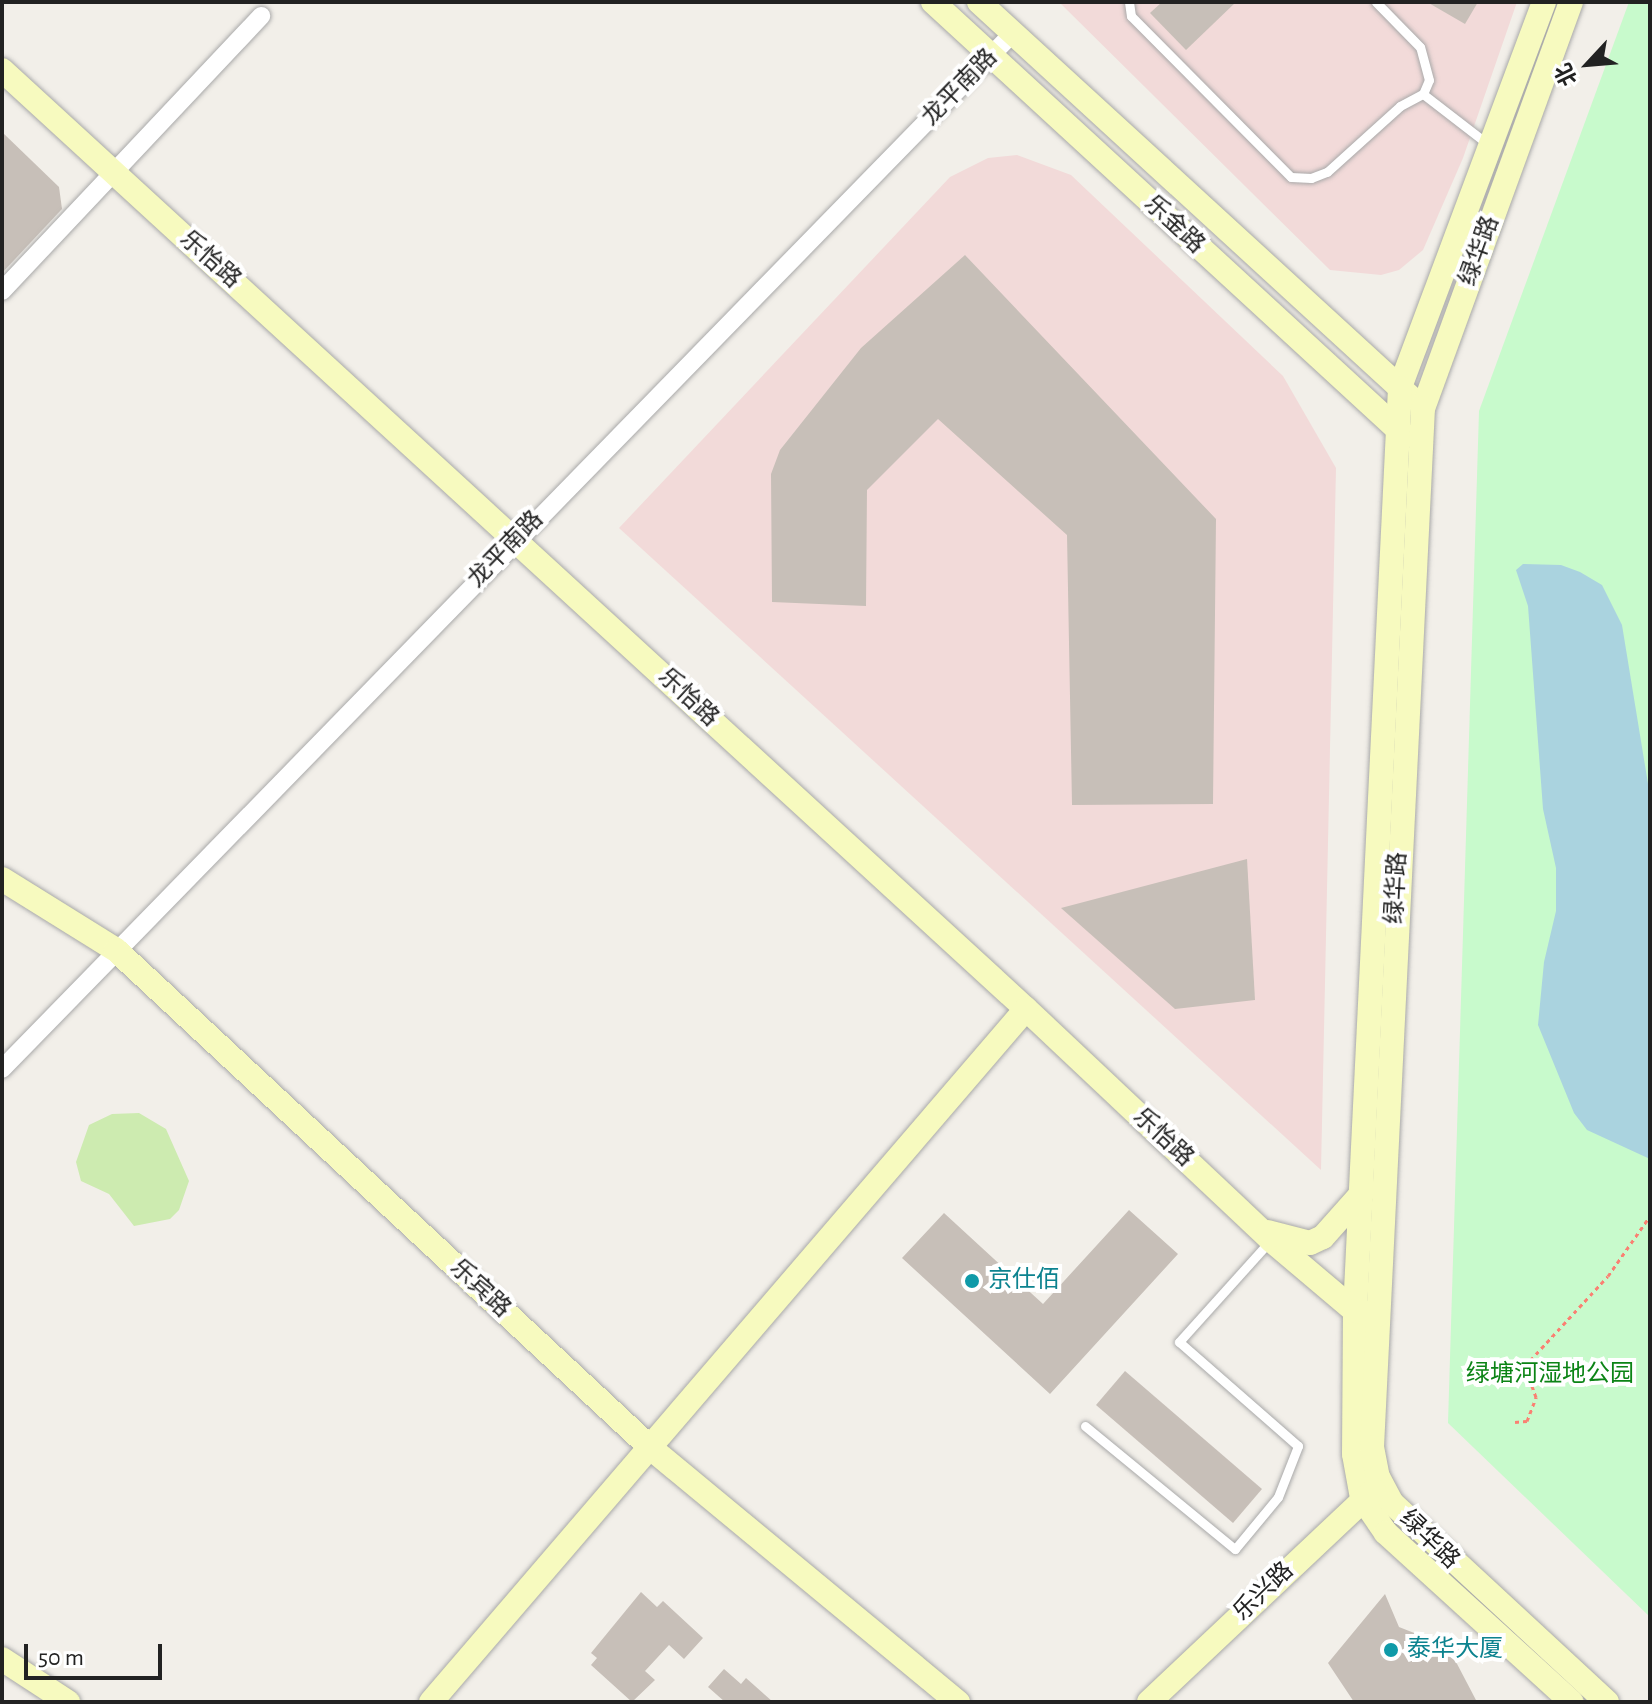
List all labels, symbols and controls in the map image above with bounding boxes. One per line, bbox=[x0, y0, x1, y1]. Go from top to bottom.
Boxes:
north arrow bbox=[1548, 24, 1628, 104]
street label: 龙平南路 bbox=[916, 43, 1004, 133]
text: 北 bbox=[1552, 60, 1581, 89]
street label: 乐金路 bbox=[1138, 190, 1210, 260]
street label: 绿华路 bbox=[1454, 212, 1506, 290]
street label: 乐怡路 bbox=[174, 225, 246, 295]
street label: 龙平南路 bbox=[462, 505, 550, 595]
street label: 乐怡路 bbox=[652, 663, 724, 733]
street label: 绿华路 bbox=[1381, 851, 1413, 925]
street label: 乐怡路 bbox=[1127, 1103, 1199, 1173]
street label: 乐宾路 bbox=[444, 1254, 516, 1324]
place label: 京仕佰 bbox=[988, 1267, 1060, 1295]
marker: 京仕佰 bbox=[963, 1272, 981, 1290]
park label: 绿塘河湿地公园 bbox=[1466, 1361, 1634, 1389]
street label: 绿华路 bbox=[1393, 1505, 1465, 1575]
street label: 乐兴路 bbox=[1228, 1557, 1300, 1627]
scale bar bbox=[28, 1628, 166, 1678]
place label: 泰华大厦 bbox=[1407, 1636, 1503, 1664]
marker: 泰华大厦 bbox=[1382, 1641, 1400, 1659]
text: 50 m bbox=[38, 1646, 84, 1670]

